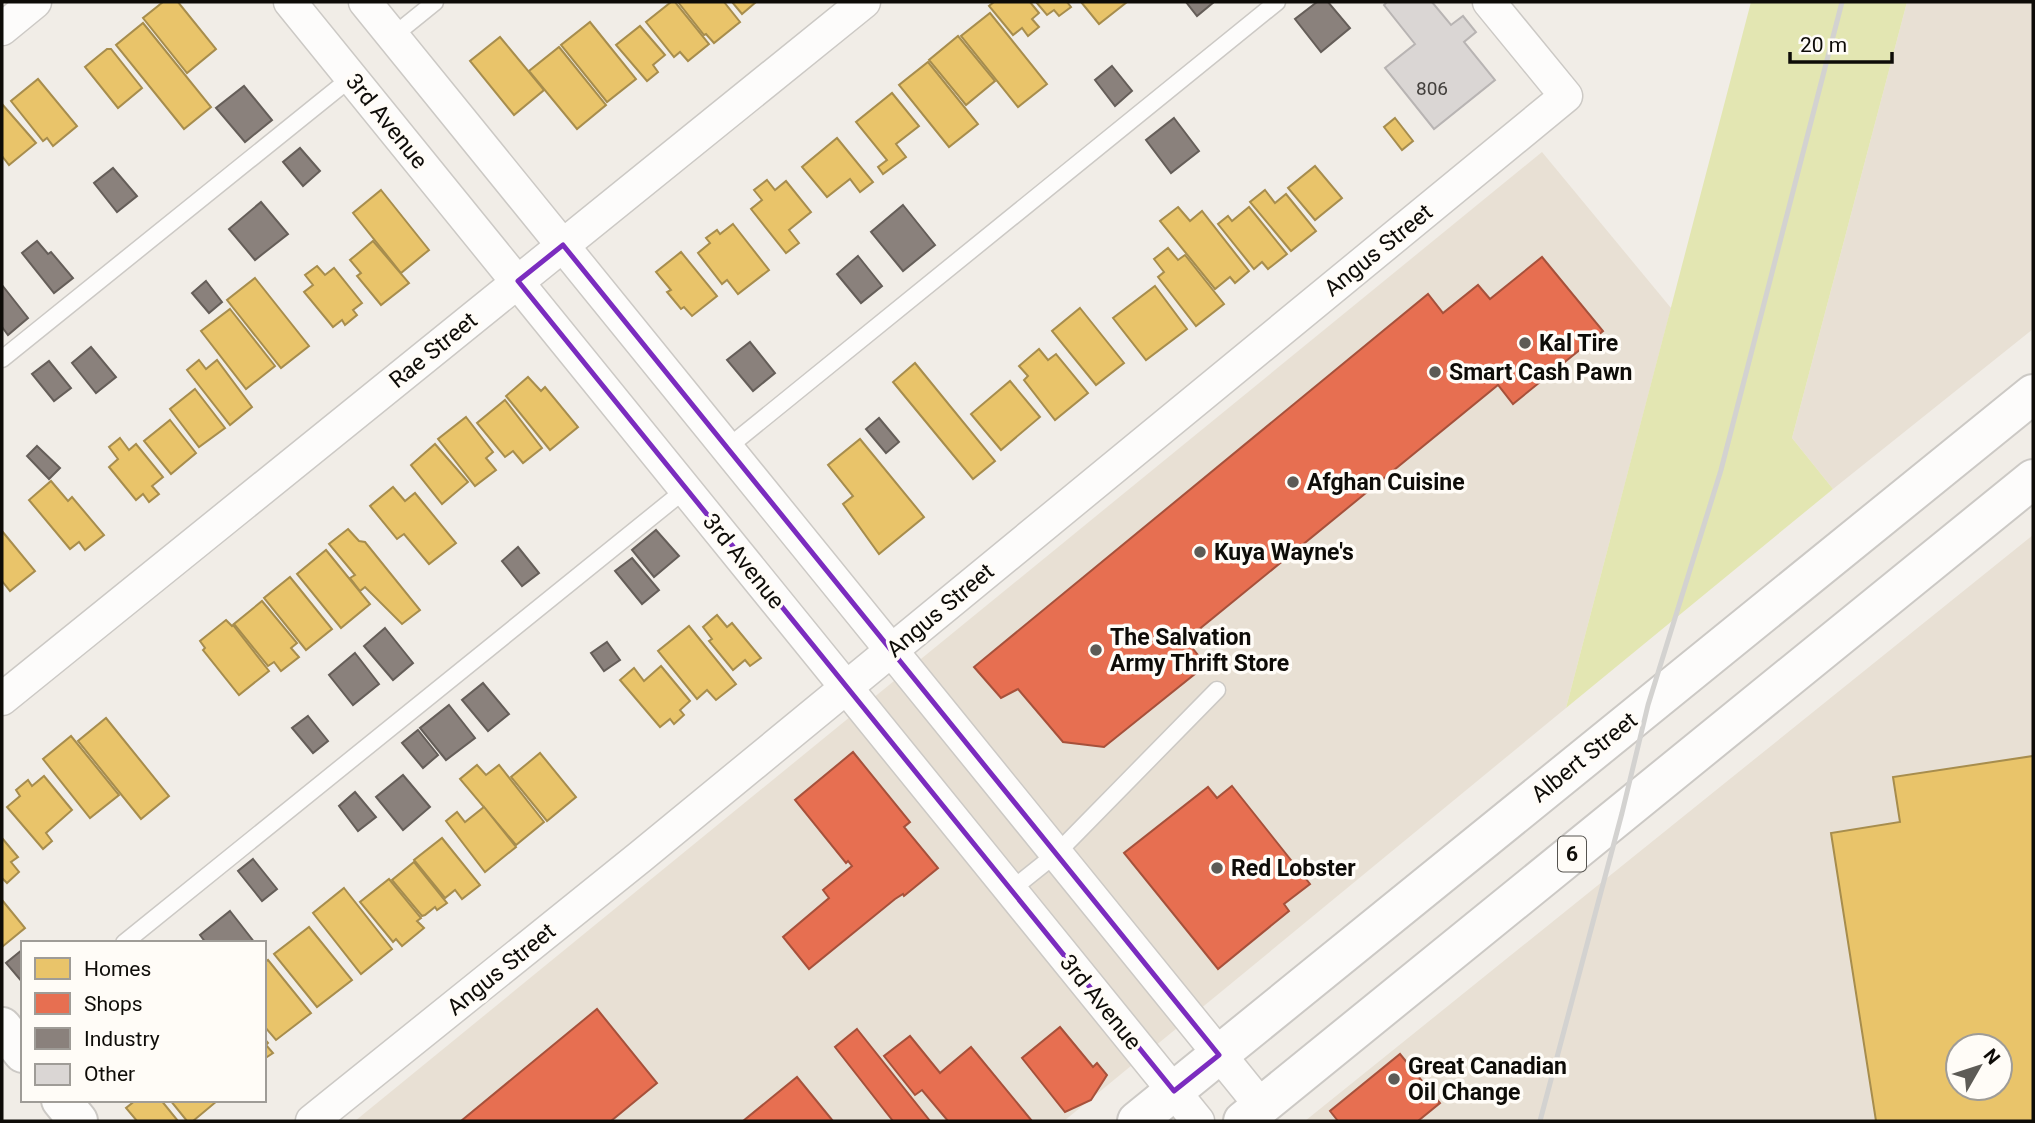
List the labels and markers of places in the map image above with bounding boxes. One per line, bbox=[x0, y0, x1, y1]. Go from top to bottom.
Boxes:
place label: Kal Tire bbox=[1539, 330, 1618, 357]
marker: Kal Tire bbox=[1517, 335, 1533, 351]
place label: Smart Cash Pawn bbox=[1449, 359, 1632, 386]
marker: Smart Cash Pawn bbox=[1427, 364, 1443, 380]
place label: Afghan Cuisine bbox=[1307, 469, 1465, 496]
marker: Afghan Cuisine bbox=[1285, 474, 1301, 490]
place label: Kuya Wayne's bbox=[1214, 539, 1354, 566]
marker: Kuya Wayne's bbox=[1192, 544, 1208, 560]
place label: The Salvation Army Thrift Store bbox=[1110, 624, 1289, 677]
marker: The Salvation Army Thrift Store bbox=[1088, 642, 1104, 658]
place label: Red Lobster bbox=[1231, 855, 1356, 882]
marker: Red Lobster bbox=[1209, 860, 1225, 876]
place label: Great Canadian Oil Change bbox=[1408, 1053, 1567, 1106]
marker: Great Canadian Oil Change bbox=[1386, 1071, 1402, 1087]

